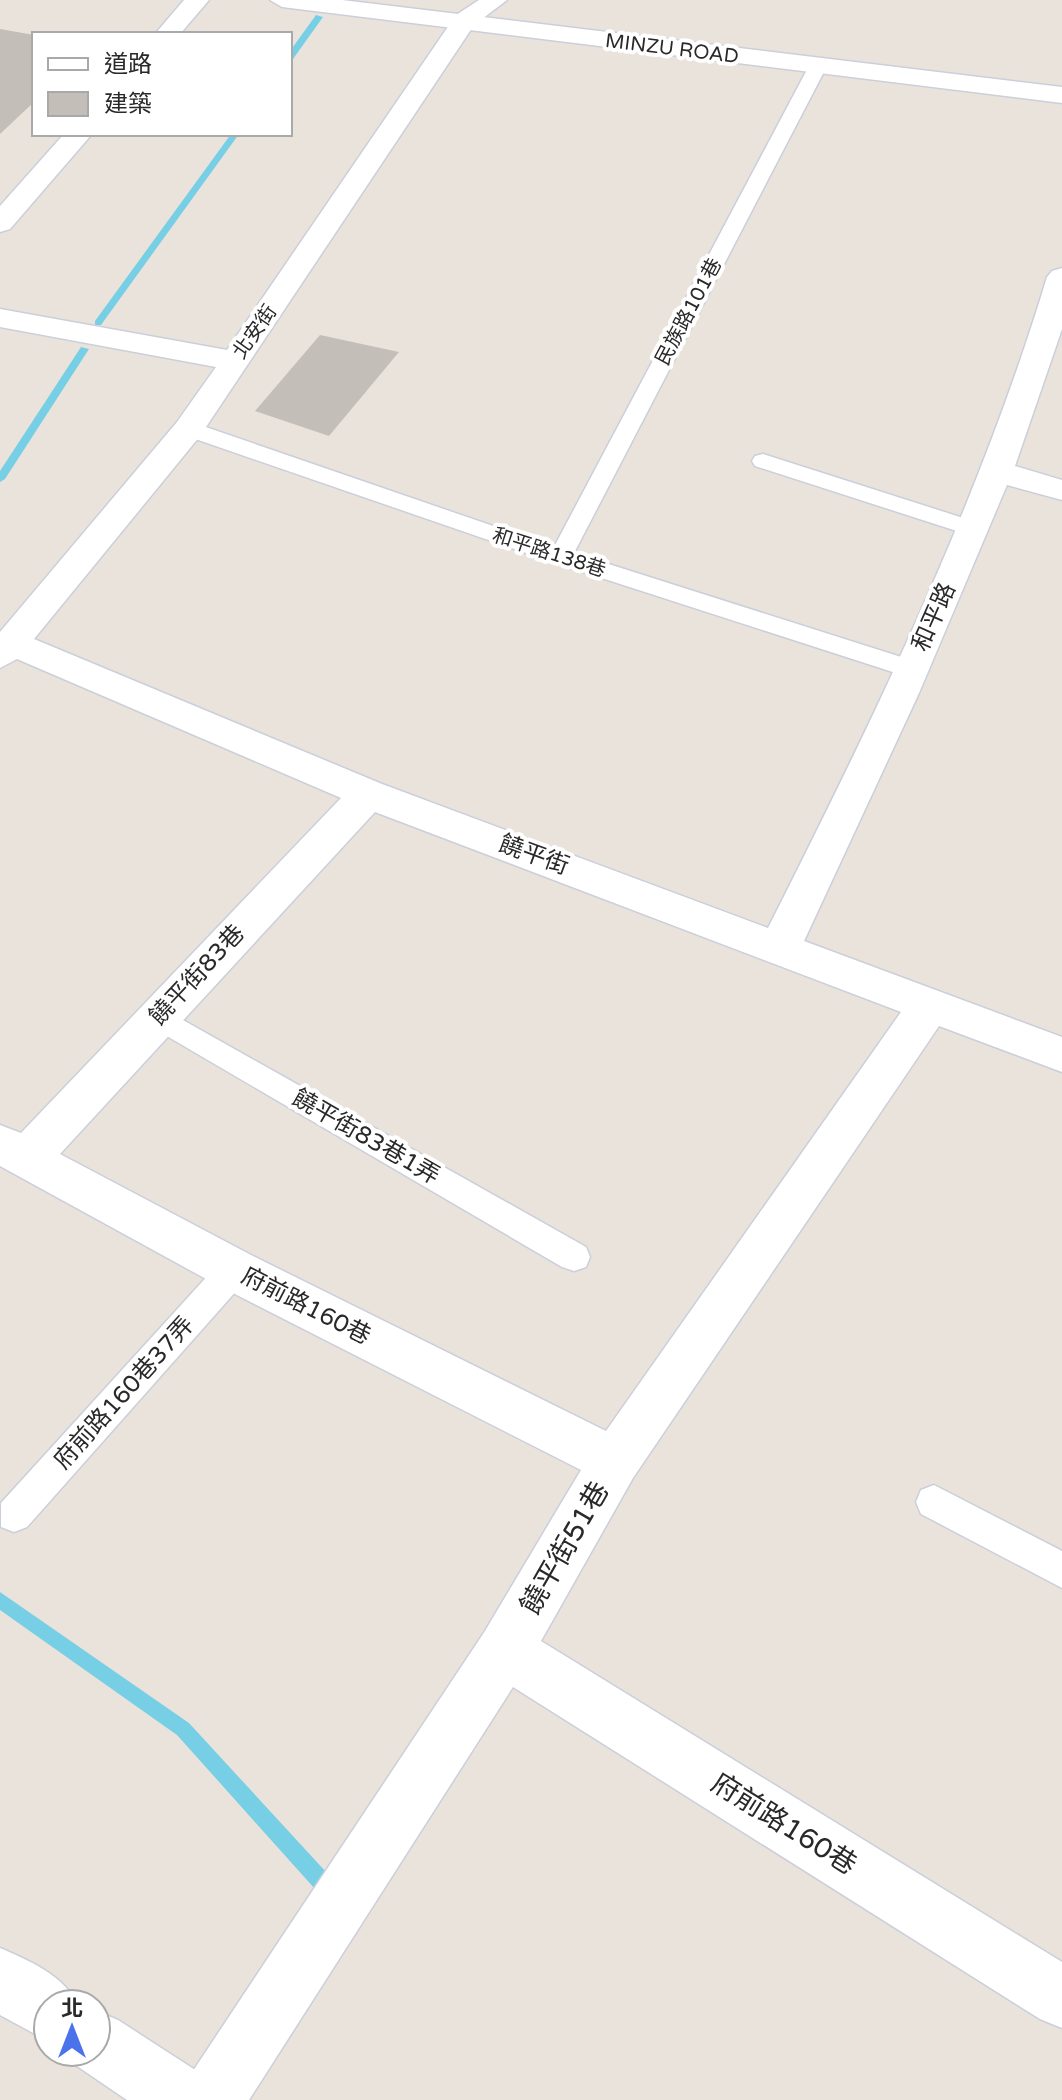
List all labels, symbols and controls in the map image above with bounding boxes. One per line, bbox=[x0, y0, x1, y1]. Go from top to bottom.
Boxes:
street label: MINZU ROAD bbox=[604, 29, 740, 69]
legend bbox=[32, 32, 292, 136]
text: 道路 bbox=[104, 50, 152, 79]
text: 建築 bbox=[104, 90, 152, 119]
street label: 民族路101巷 bbox=[651, 254, 727, 370]
street label: 北安街 bbox=[228, 301, 282, 363]
street label: 和平路138巷 bbox=[489, 523, 609, 583]
street label: 和平路 bbox=[906, 578, 962, 656]
street label: 饒平街 bbox=[495, 829, 573, 881]
street label: 饒平街83巷 bbox=[143, 919, 251, 1031]
street label: 饒平街83巷1弄 bbox=[287, 1083, 445, 1191]
street label: 府前路160巷 bbox=[237, 1261, 375, 1351]
street label: 府前路160巷37弄 bbox=[48, 1311, 200, 1475]
street label: 饒平街51巷 bbox=[513, 1476, 617, 1620]
street label: 府前路160巷 bbox=[705, 1766, 863, 1882]
north arrow bbox=[32, 1988, 112, 2068]
text: 北 bbox=[61, 1996, 83, 2022]

